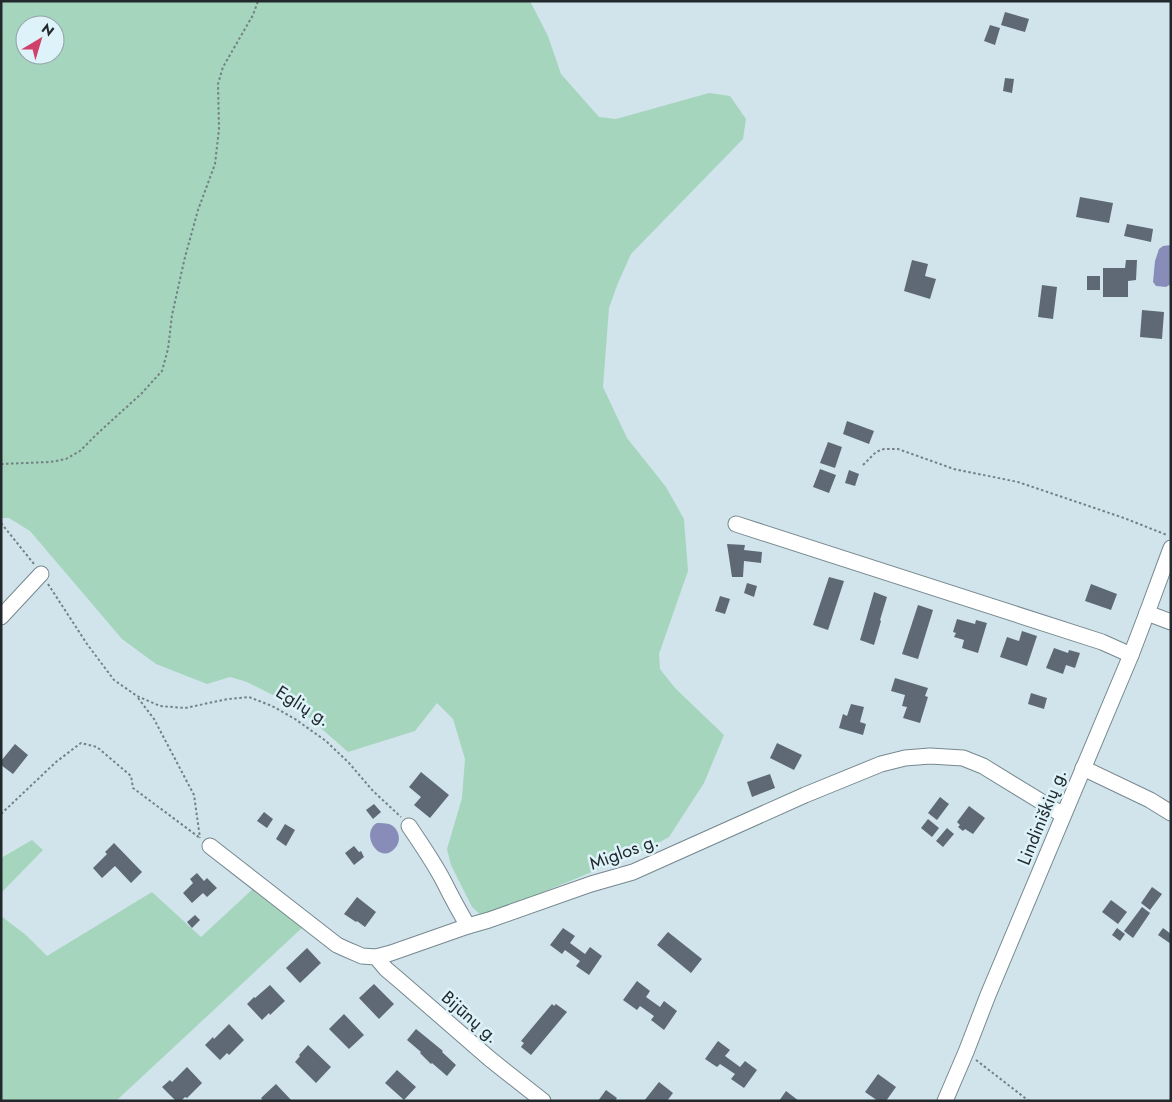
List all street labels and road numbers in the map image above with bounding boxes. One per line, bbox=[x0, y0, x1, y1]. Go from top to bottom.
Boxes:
street label: Eglių g. bbox=[271, 679, 335, 733]
street label: Lindiniškių g. bbox=[1011, 765, 1073, 869]
street label: Miglos g. bbox=[586, 828, 662, 876]
street label: Bijūnų g. bbox=[436, 985, 504, 1049]

